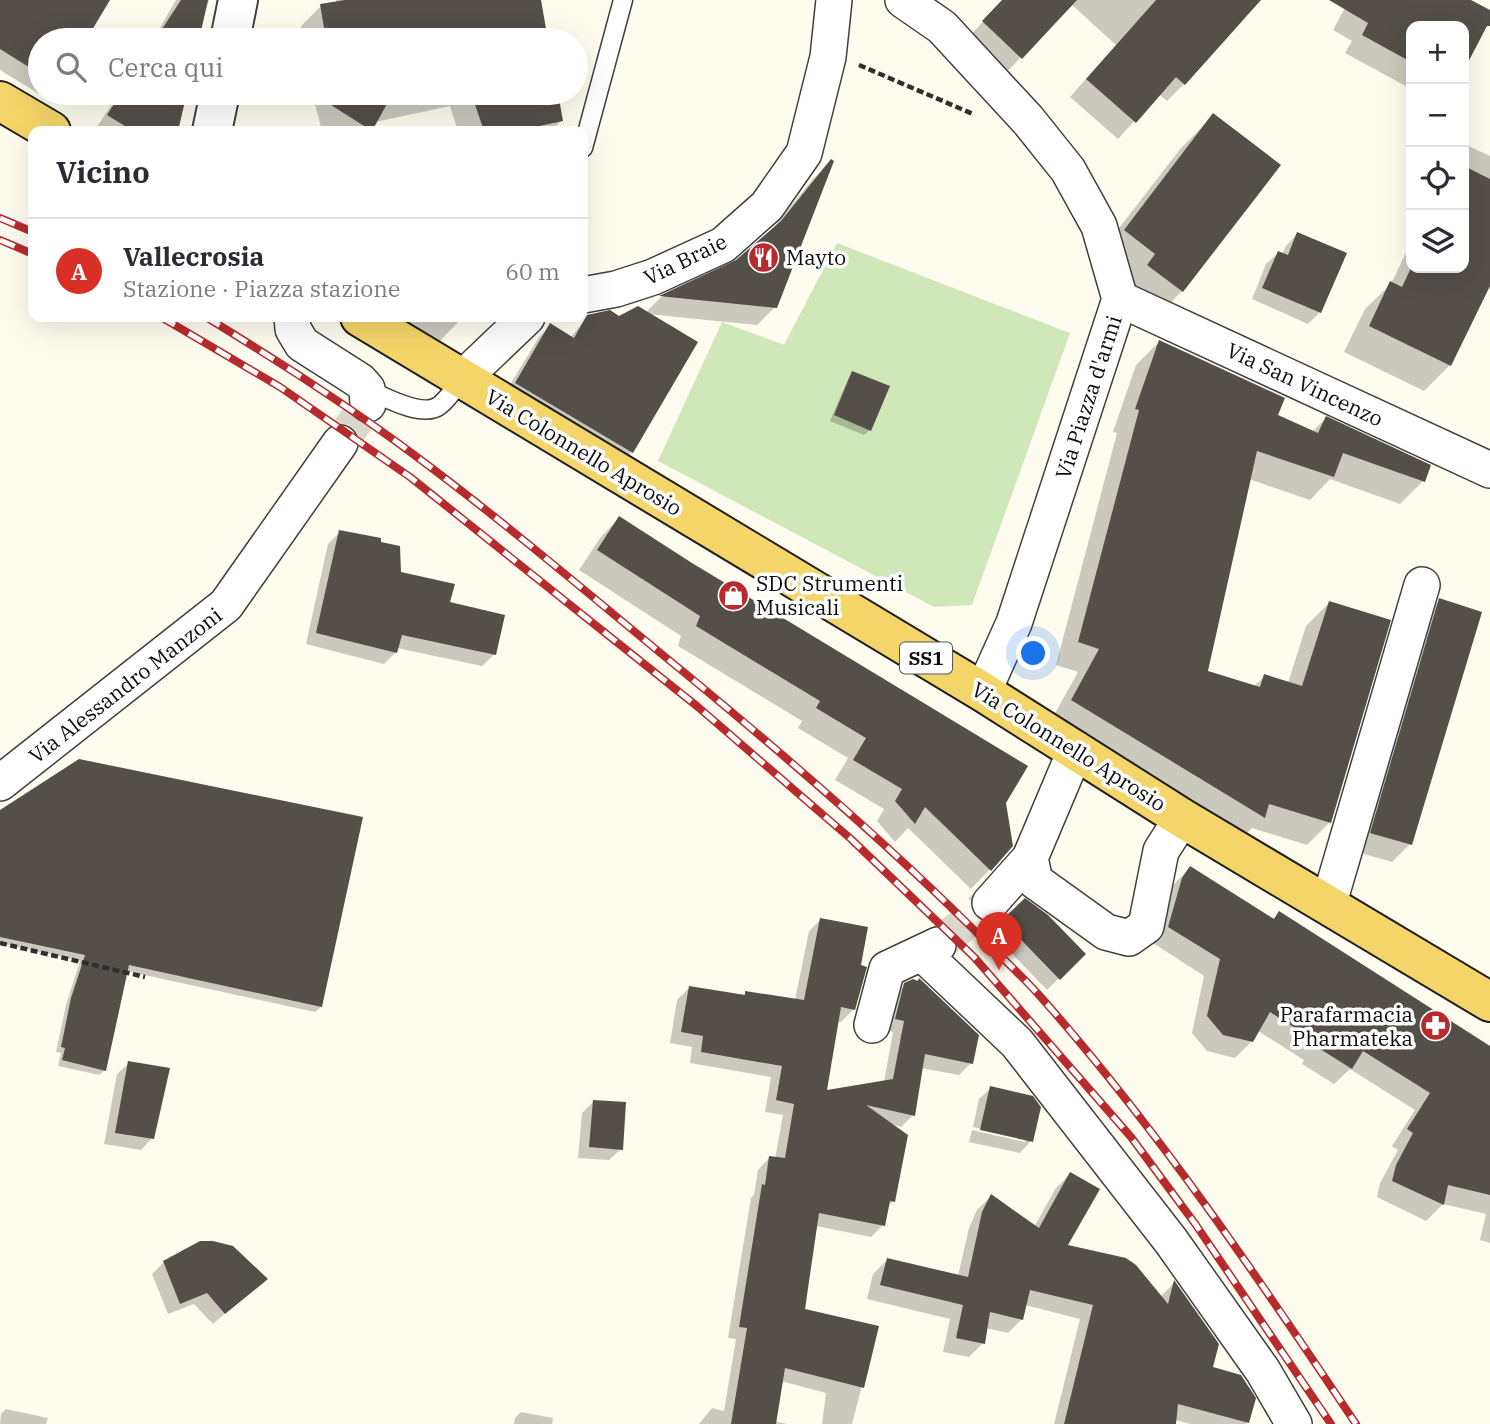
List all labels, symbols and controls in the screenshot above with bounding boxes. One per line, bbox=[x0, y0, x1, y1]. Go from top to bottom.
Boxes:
map controls bbox=[1406, 21, 1469, 273]
button: + bbox=[1406, 21, 1469, 84]
search box bbox=[28, 28, 588, 105]
icon: search bbox=[52, 48, 90, 86]
text: Cerca qui bbox=[108, 50, 223, 84]
button: − bbox=[1406, 84, 1469, 147]
button: locate bbox=[1406, 147, 1469, 210]
text: Vicino bbox=[56, 152, 150, 191]
button: layers bbox=[1406, 210, 1469, 273]
street label: Via Braie bbox=[639, 227, 731, 291]
text: Vallecrosia bbox=[123, 239, 264, 273]
restaurant icon: Mayto bbox=[746, 240, 780, 274]
place label: Mayto bbox=[786, 243, 846, 271]
text: A bbox=[71, 256, 87, 286]
text: 60 m bbox=[505, 256, 560, 286]
text: Stazione · Piazza stazione bbox=[123, 273, 400, 303]
street label: Via Piazza d'armi bbox=[1048, 312, 1128, 482]
street label: Via San Vincenzo bbox=[1222, 335, 1388, 433]
street label: Via Colonnello Aprosio bbox=[481, 382, 687, 522]
place label: SDC Strumenti Musicali bbox=[756, 569, 903, 621]
shop icon: SDC Strumenti Musicali bbox=[716, 578, 750, 612]
street label: Via Alessandro Manzoni bbox=[23, 601, 227, 769]
your location bbox=[1016, 636, 1050, 670]
road number: SS1 bbox=[900, 642, 952, 674]
street label: Via Colonnello Aprosio bbox=[967, 675, 1171, 817]
pin: A bbox=[976, 912, 1022, 970]
place label: Parafarmacia Pharmateka bbox=[1280, 1000, 1413, 1052]
pharmacy icon: Parafarmacia Pharmateka bbox=[1419, 1009, 1453, 1043]

